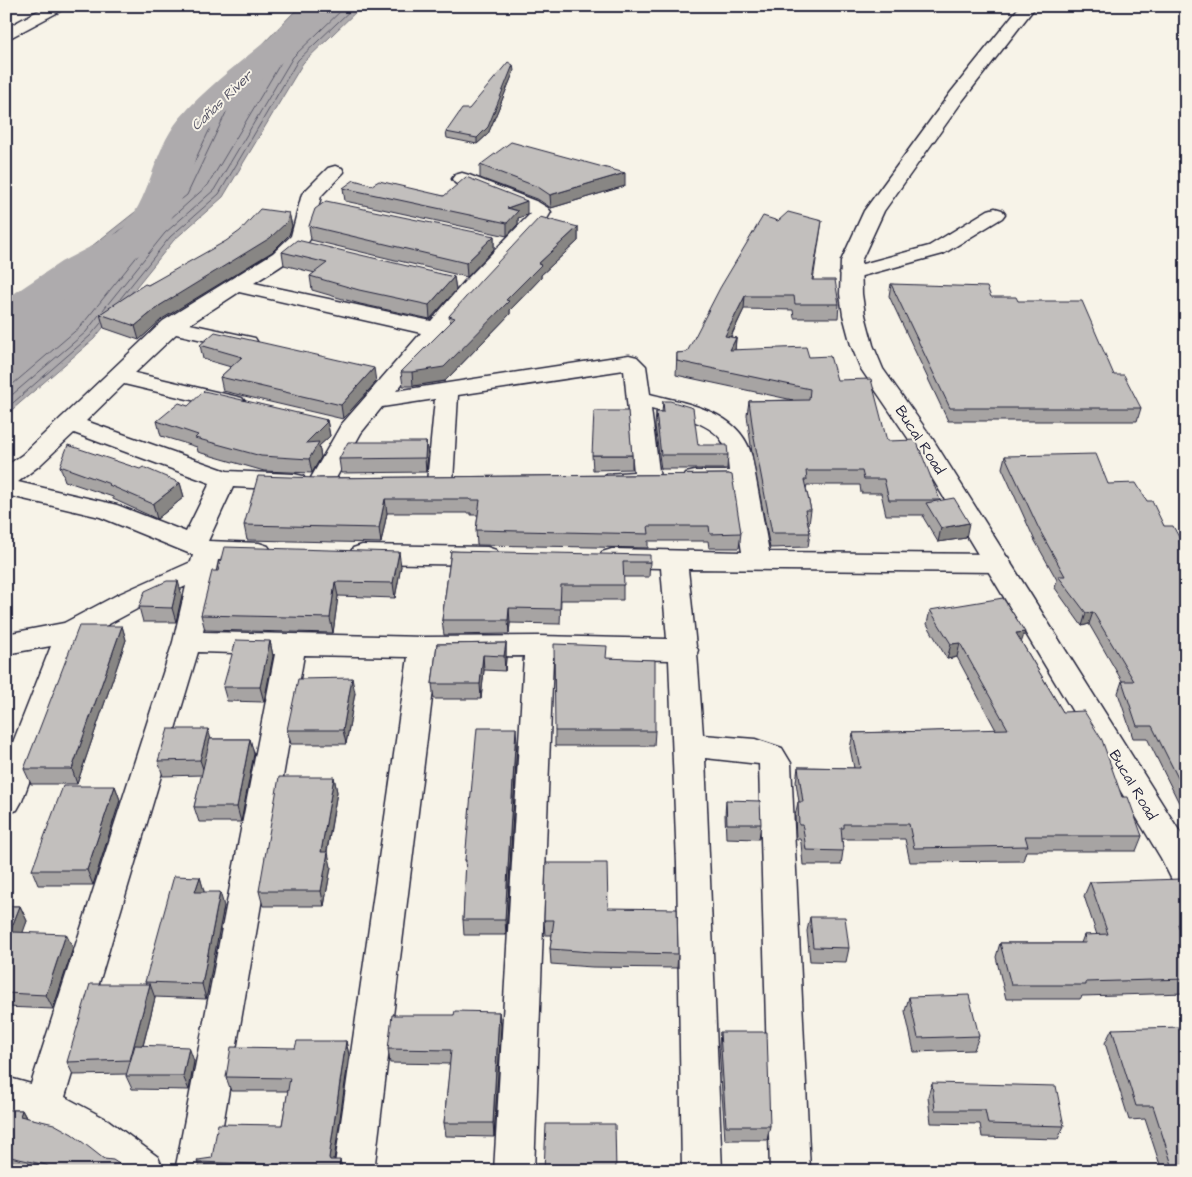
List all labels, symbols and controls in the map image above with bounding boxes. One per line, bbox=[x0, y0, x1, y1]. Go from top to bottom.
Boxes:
water label: Cañas River bbox=[187, 66, 258, 135]
street label: Bucal Road bbox=[890, 401, 950, 479]
street label: Bucal Road bbox=[1104, 746, 1162, 824]

